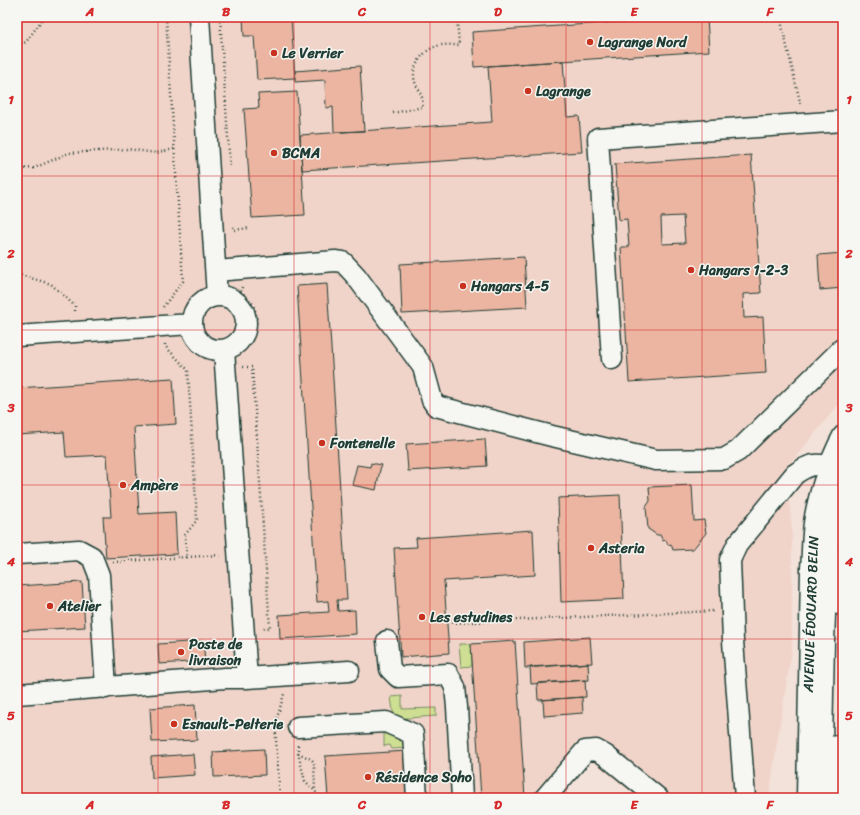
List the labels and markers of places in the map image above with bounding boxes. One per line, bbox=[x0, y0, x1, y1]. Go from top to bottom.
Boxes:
place label: Lagrange Nord bbox=[598, 30, 688, 55]
marker: Lagrange Nord bbox=[585, 37, 595, 47]
place label: Le Verrier bbox=[282, 41, 344, 66]
marker: Le Verrier bbox=[269, 48, 279, 58]
place label: Lagrange bbox=[536, 79, 591, 104]
marker: Lagrange bbox=[523, 86, 533, 96]
place label: BCMA bbox=[282, 141, 320, 166]
marker: BCMA bbox=[269, 148, 279, 158]
place label: Hangars 1-2-3 bbox=[698, 258, 788, 283]
marker: Hangars 1-2-3 bbox=[686, 265, 696, 275]
place label: Hangars 4-5 bbox=[470, 274, 550, 299]
marker: Hangars 4-5 bbox=[458, 281, 468, 291]
place label: Fontenelle bbox=[329, 431, 396, 456]
marker: Fontenelle bbox=[317, 438, 327, 448]
place label: Ampère bbox=[130, 473, 179, 498]
marker: Ampère bbox=[118, 480, 128, 490]
place label: Asteria bbox=[598, 536, 646, 561]
marker: Asteria bbox=[586, 543, 596, 553]
place label: Atelier bbox=[57, 594, 102, 619]
marker: Atelier bbox=[45, 601, 55, 611]
place label: Les estudines bbox=[430, 605, 513, 630]
marker: Les estudines bbox=[417, 612, 427, 622]
place label: Poste de livraison bbox=[188, 632, 242, 673]
marker: Poste de livraison bbox=[176, 647, 186, 657]
place label: Esnault-Pelterie bbox=[182, 712, 284, 737]
marker: Esnault-Pelterie bbox=[169, 719, 179, 729]
place label: Résidence Soho bbox=[375, 765, 473, 790]
marker: Résidence Soho bbox=[363, 772, 373, 782]

